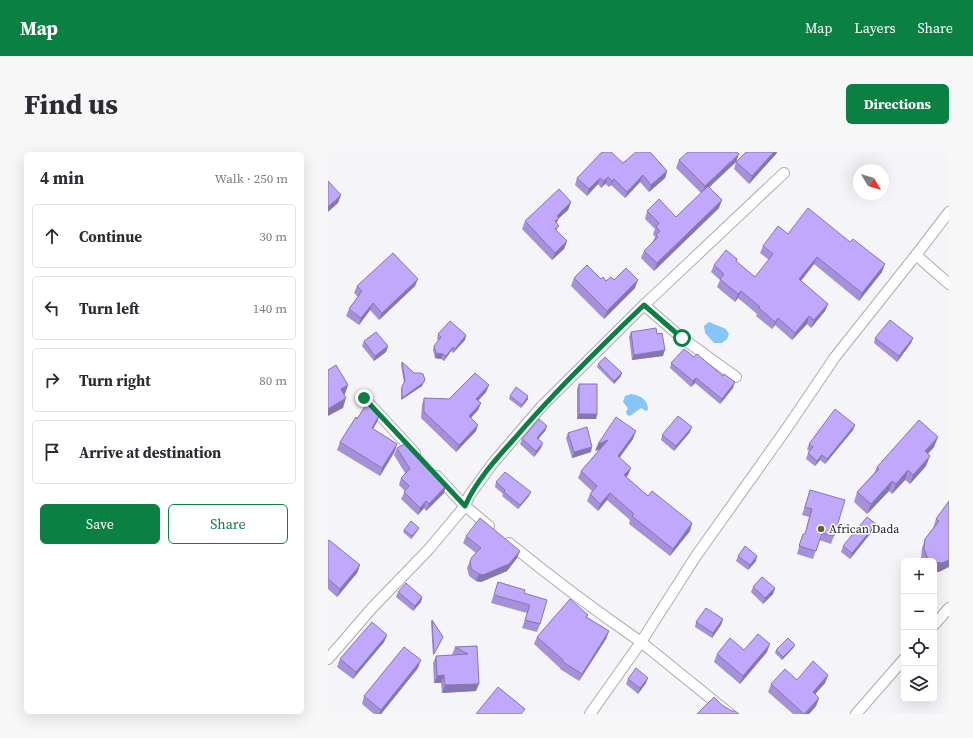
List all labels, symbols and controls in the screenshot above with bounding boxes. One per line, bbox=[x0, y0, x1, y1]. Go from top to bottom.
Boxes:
text: Map bbox=[20, 15, 58, 41]
text: Map bbox=[805, 18, 832, 38]
text: Layers bbox=[854, 18, 896, 38]
text: Share bbox=[918, 18, 953, 38]
button: Directions bbox=[846, 84, 949, 124]
text: Find us bbox=[24, 85, 118, 123]
north arrow bbox=[853, 164, 889, 200]
text: 4 min bbox=[40, 166, 84, 190]
text: Walk · 250 m bbox=[215, 170, 288, 187]
icon: ahead bbox=[41, 225, 63, 247]
text: Continue bbox=[79, 226, 142, 247]
text: 30 m bbox=[259, 228, 287, 245]
icon: left bbox=[41, 297, 63, 319]
text: Turn left bbox=[79, 298, 139, 319]
text: 140 m bbox=[253, 300, 287, 317]
route start bbox=[673, 329, 691, 347]
icon: right bbox=[41, 369, 63, 391]
text: Turn right bbox=[79, 370, 151, 391]
text: 80 m bbox=[259, 372, 287, 389]
route end bbox=[355, 389, 373, 407]
icon: arrive bbox=[41, 441, 63, 463]
text: Arrive at destination bbox=[79, 442, 221, 463]
button: Save bbox=[40, 504, 160, 544]
button: Share bbox=[168, 504, 288, 544]
place label: African Dada bbox=[829, 521, 900, 537]
marker: African Dada bbox=[816, 524, 826, 534]
map controls bbox=[901, 558, 937, 702]
button: + bbox=[901, 558, 937, 594]
button: − bbox=[901, 594, 937, 630]
button: locate bbox=[901, 630, 937, 666]
button: layers bbox=[901, 666, 937, 702]

